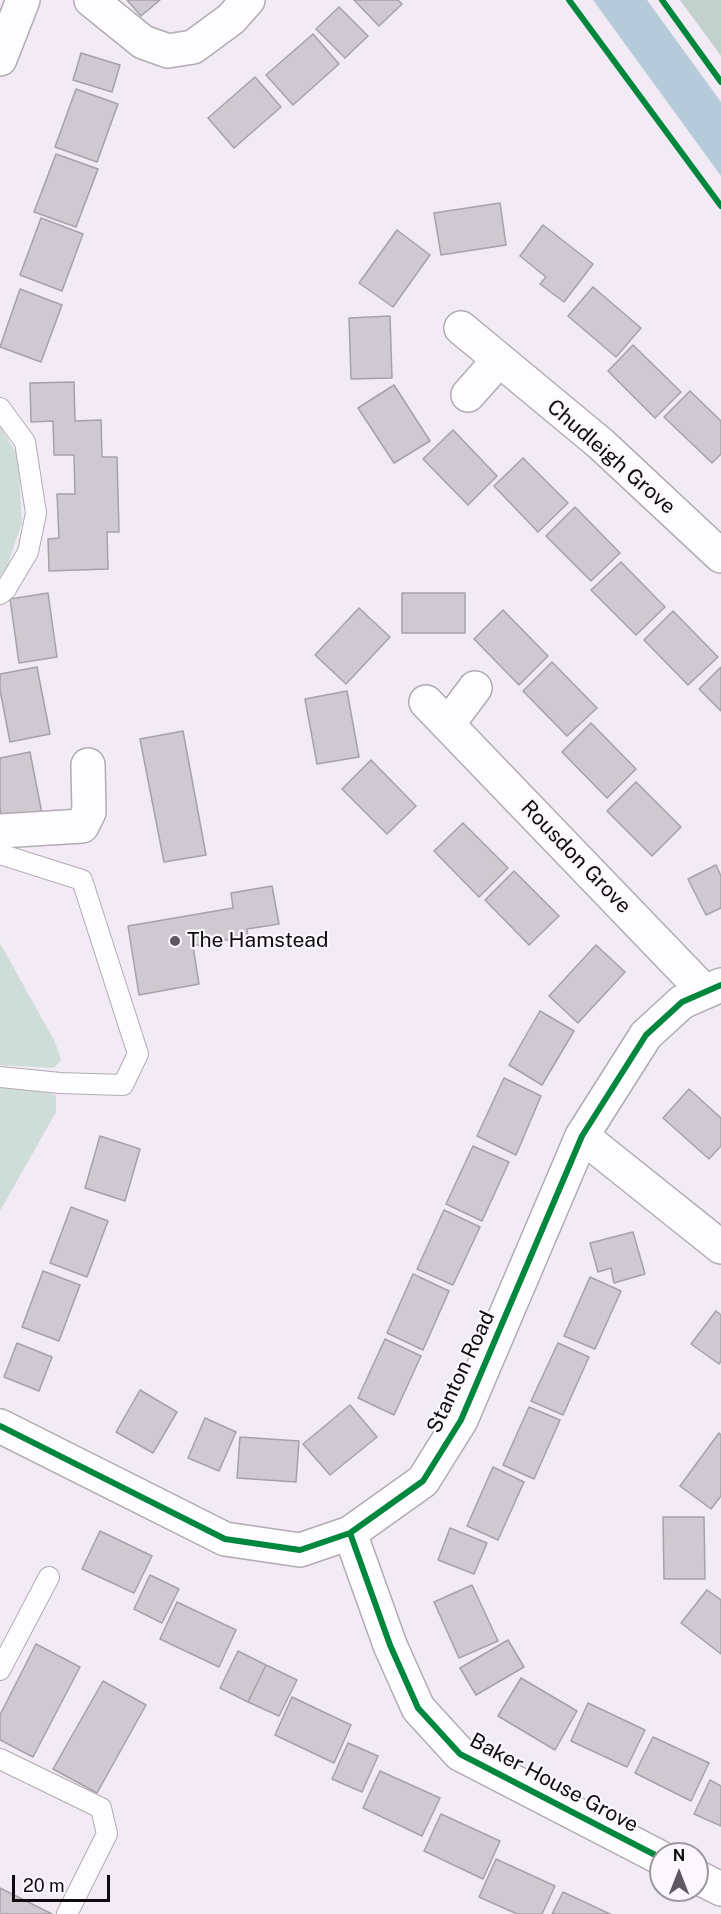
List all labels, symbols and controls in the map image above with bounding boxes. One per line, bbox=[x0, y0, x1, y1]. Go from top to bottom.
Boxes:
street label: Chudleigh Grove bbox=[542, 394, 680, 520]
street label: Rousdon Grove bbox=[516, 795, 636, 919]
place label: The Hamstead bbox=[187, 928, 328, 954]
marker: The Hamstead bbox=[168, 934, 182, 948]
street label: Stanton Road bbox=[422, 1307, 500, 1437]
street label: Baker House Grove bbox=[465, 1728, 643, 1838]
north arrow bbox=[649, 1842, 709, 1902]
text: N bbox=[673, 1846, 685, 1865]
scale bar bbox=[15, 1863, 112, 1901]
text: 20 m bbox=[23, 1875, 65, 1896]

